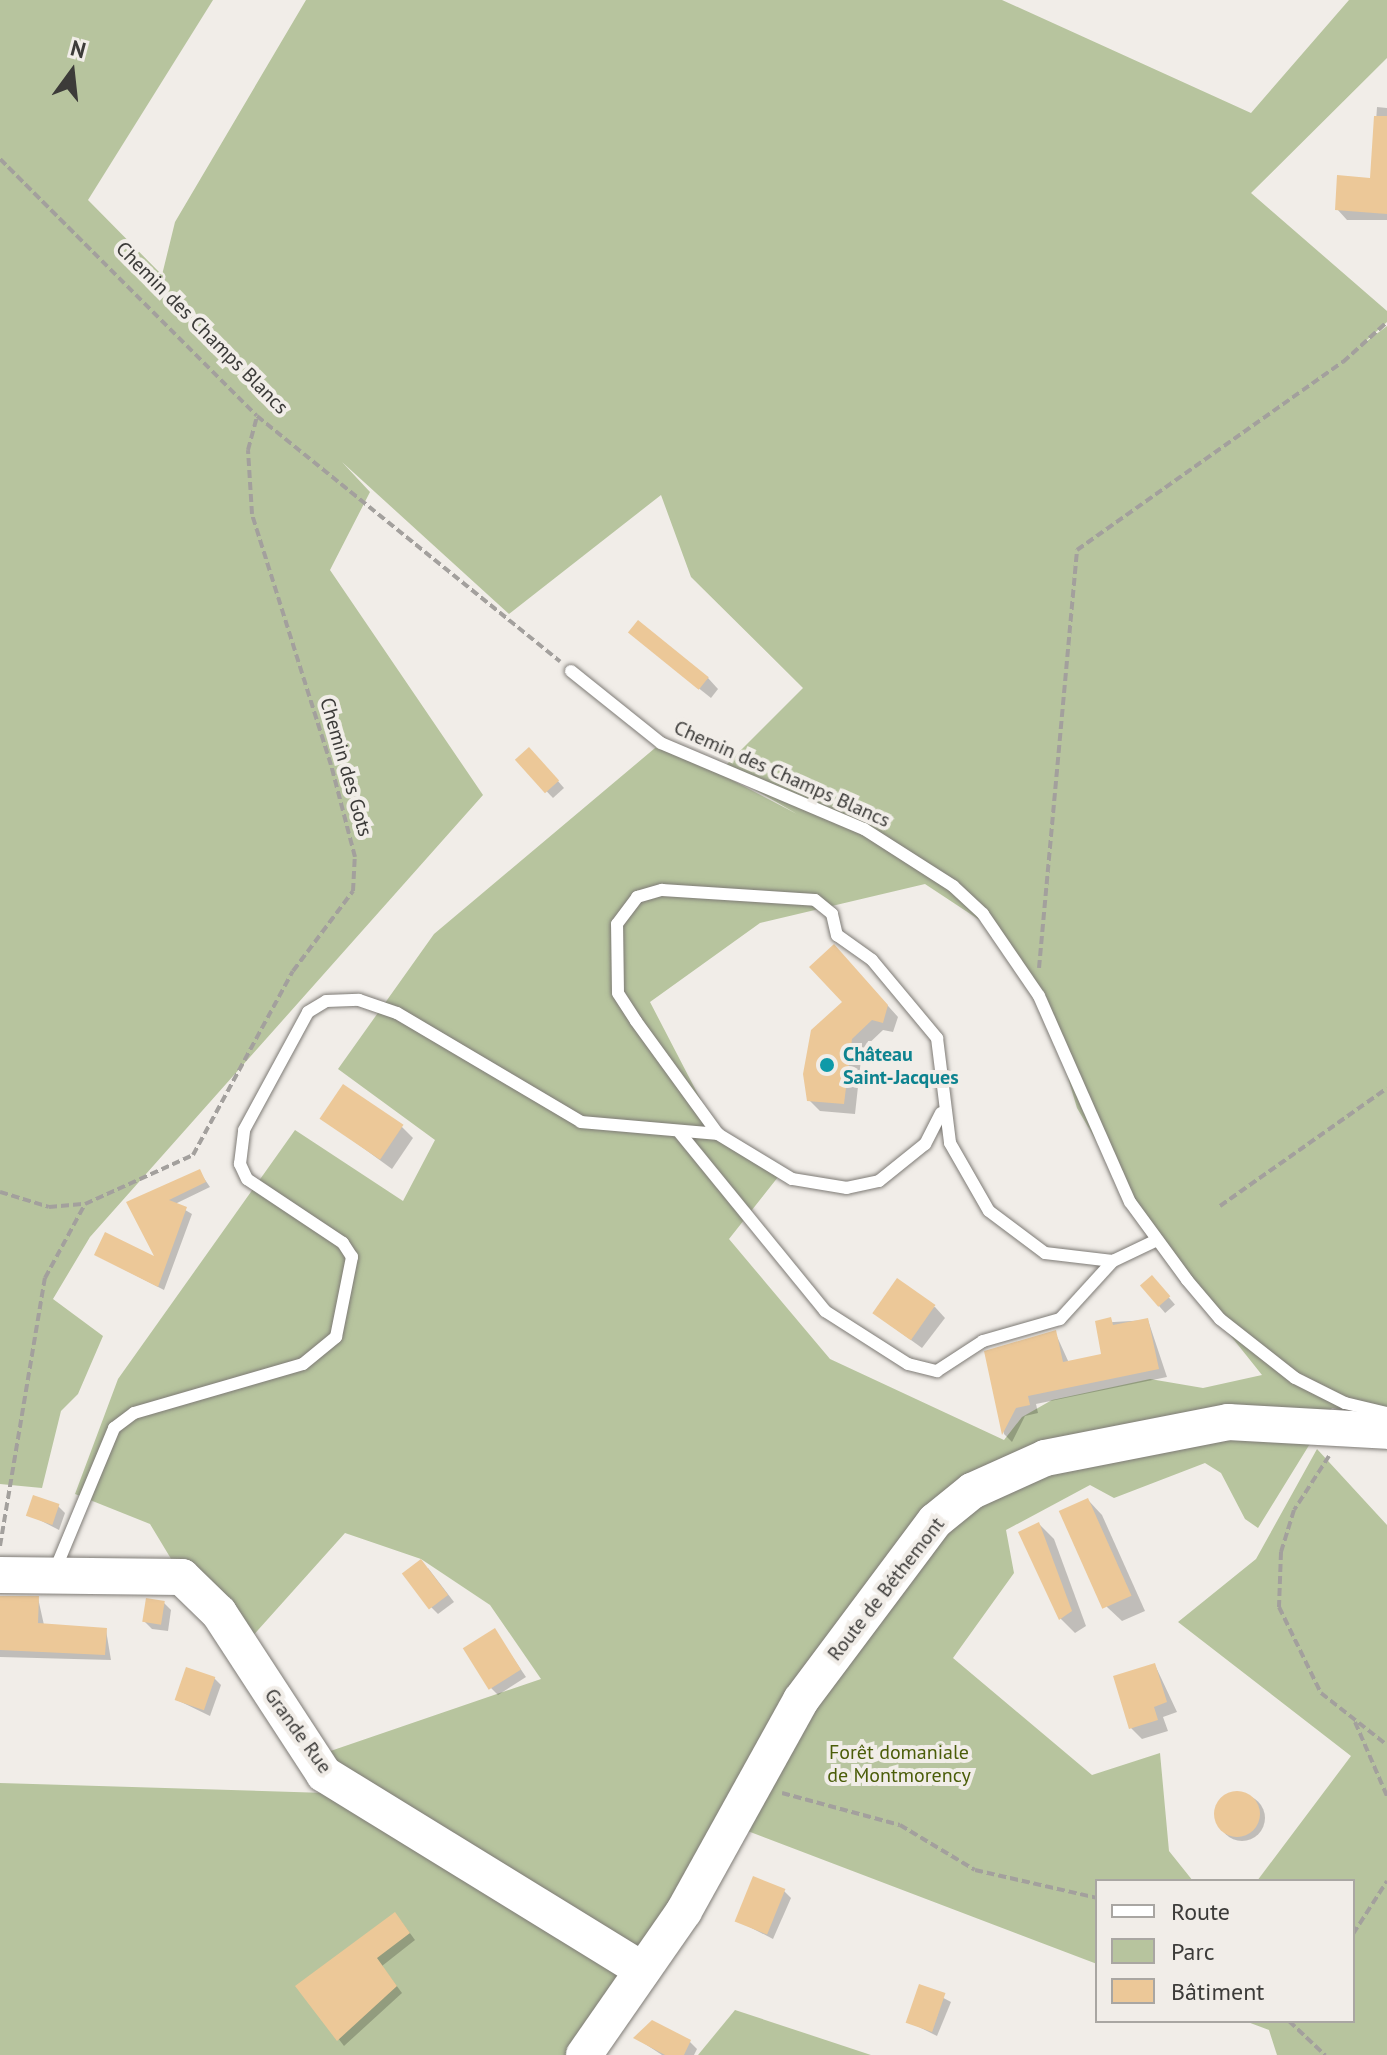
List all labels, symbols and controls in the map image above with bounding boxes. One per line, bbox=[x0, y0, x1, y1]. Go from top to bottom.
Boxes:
north arrow bbox=[32, 32, 112, 112]
text: N bbox=[68, 33, 89, 64]
street label: Chemin des Champs Blancs bbox=[111, 237, 293, 419]
street label: Chemin des Gots bbox=[315, 695, 377, 839]
street label: Chemin des Champs Blancs bbox=[670, 715, 894, 833]
place label: Château Saint-Jacques bbox=[843, 1042, 959, 1089]
marker: Château Saint-Jacques bbox=[818, 1056, 836, 1074]
street label: Route de Béthemont bbox=[823, 1513, 949, 1665]
street label: Grande Rue bbox=[259, 1684, 337, 1778]
park label: Forêt domaniale de Montmorency bbox=[827, 1741, 971, 1788]
legend bbox=[1095, 1879, 1355, 2023]
text: Route bbox=[1171, 1896, 1230, 1927]
text: Parc bbox=[1171, 1936, 1214, 1967]
text: Bâtiment bbox=[1171, 1976, 1264, 2007]

